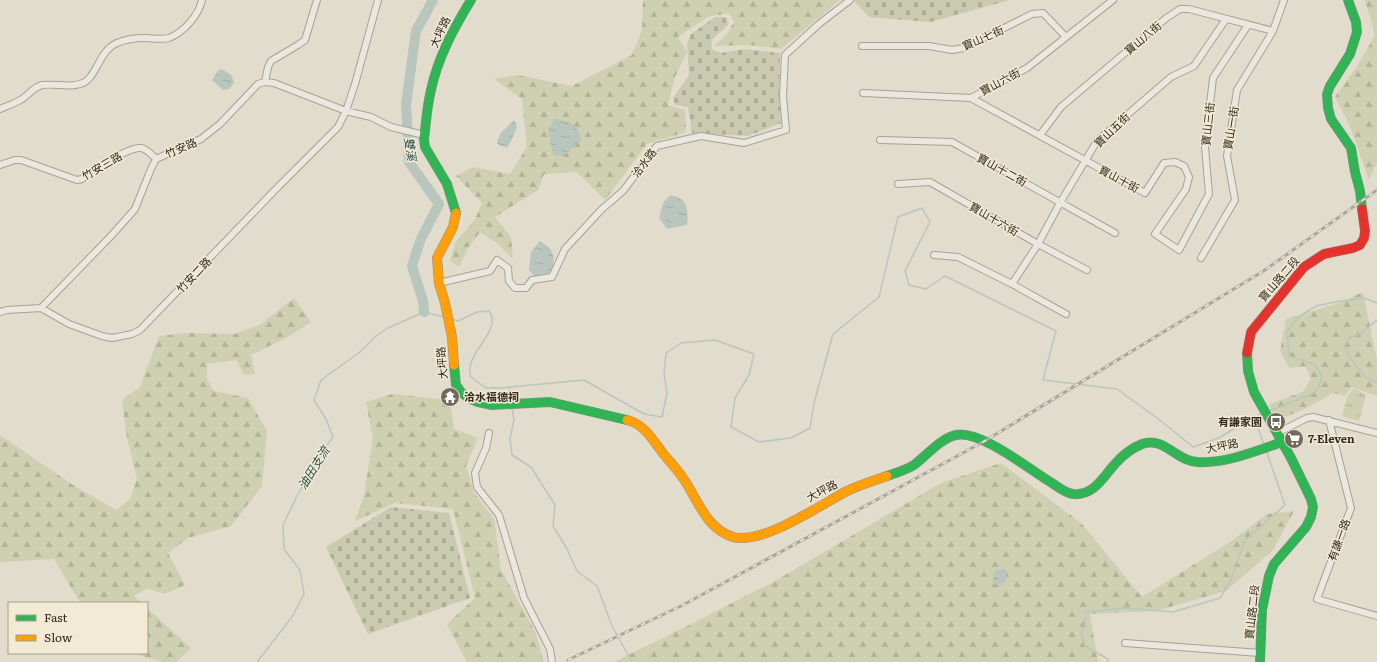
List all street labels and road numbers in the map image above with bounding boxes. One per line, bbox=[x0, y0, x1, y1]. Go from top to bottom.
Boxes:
street label: 大坪路 bbox=[425, 13, 453, 50]
street label: 寶山八街 bbox=[1120, 17, 1164, 58]
street label: 寶山七街 bbox=[959, 21, 1006, 53]
street label: 寶山六街 bbox=[976, 64, 1023, 99]
street label: 寶山三街 bbox=[1197, 101, 1217, 147]
street label: 寶山一街 bbox=[1219, 105, 1241, 151]
street label: 寶山五街 bbox=[1090, 108, 1133, 150]
street label: 竹安路 bbox=[162, 133, 199, 161]
street label: 洽水路 bbox=[627, 144, 660, 180]
street label: 竹安三路 bbox=[78, 147, 125, 183]
street label: 寶山十二街 bbox=[975, 149, 1030, 189]
street label: 寶山十街 bbox=[1096, 161, 1143, 196]
street label: 寶山十六街 bbox=[967, 197, 1022, 239]
street label: 寶山路二段 bbox=[1254, 252, 1302, 304]
street label: 竹安二路 bbox=[172, 253, 214, 296]
street label: 大坪路 bbox=[432, 346, 450, 380]
street label: 大坪路 bbox=[1204, 434, 1240, 456]
street label: 大坪路 bbox=[803, 475, 840, 505]
street label: 有謙一路 bbox=[1323, 516, 1353, 563]
street label: 寶山路二段 bbox=[1240, 584, 1262, 640]

